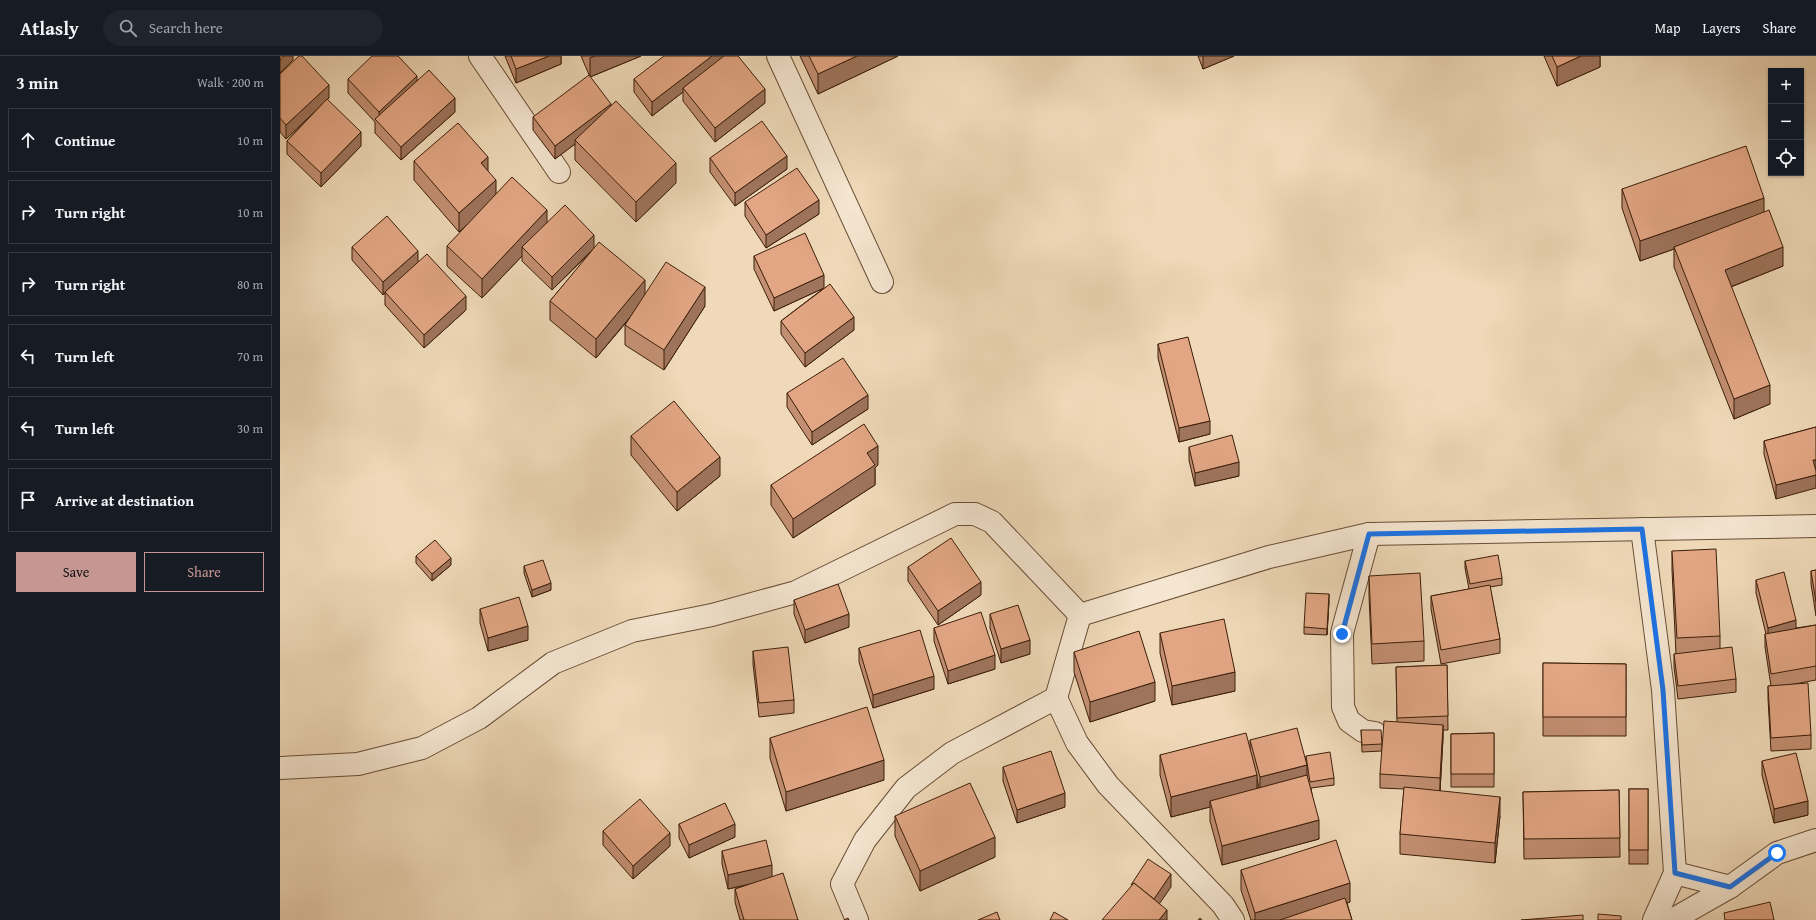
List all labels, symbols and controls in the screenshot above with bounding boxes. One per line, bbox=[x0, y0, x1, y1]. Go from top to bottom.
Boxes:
search box bbox=[103, 10, 383, 46]
text: Atlasly bbox=[20, 14, 79, 42]
icon: search bbox=[117, 17, 139, 39]
text: Search here bbox=[149, 17, 223, 38]
text: Map bbox=[1655, 18, 1681, 38]
text: Layers bbox=[1703, 18, 1741, 38]
text: Share bbox=[1763, 18, 1796, 38]
map controls bbox=[1768, 68, 1804, 176]
button: + bbox=[1768, 68, 1804, 104]
text: 3 min bbox=[16, 70, 58, 95]
text: Walk · 200 m bbox=[197, 73, 264, 92]
button: − bbox=[1768, 104, 1804, 140]
icon: ahead bbox=[17, 129, 39, 151]
text: Continue bbox=[55, 130, 116, 151]
text: 10 m bbox=[237, 131, 263, 150]
button: locate bbox=[1768, 140, 1804, 176]
icon: right bbox=[17, 201, 39, 223]
text: Turn right bbox=[55, 202, 126, 223]
text: 10 m bbox=[237, 203, 263, 222]
icon: right bbox=[17, 273, 39, 295]
text: Turn right bbox=[55, 274, 126, 295]
text: 80 m bbox=[237, 275, 263, 294]
icon: left bbox=[17, 345, 39, 367]
text: Turn left bbox=[55, 346, 114, 367]
text: 70 m bbox=[237, 347, 263, 366]
icon: left bbox=[17, 417, 39, 439]
text: Turn left bbox=[55, 418, 114, 439]
text: 30 m bbox=[237, 419, 263, 438]
icon: arrive bbox=[17, 489, 39, 511]
text: Arrive at destination bbox=[55, 490, 194, 511]
button: Save bbox=[16, 552, 136, 592]
button: Share bbox=[144, 552, 264, 592]
route end bbox=[1333, 625, 1351, 643]
route start bbox=[1768, 844, 1786, 862]

